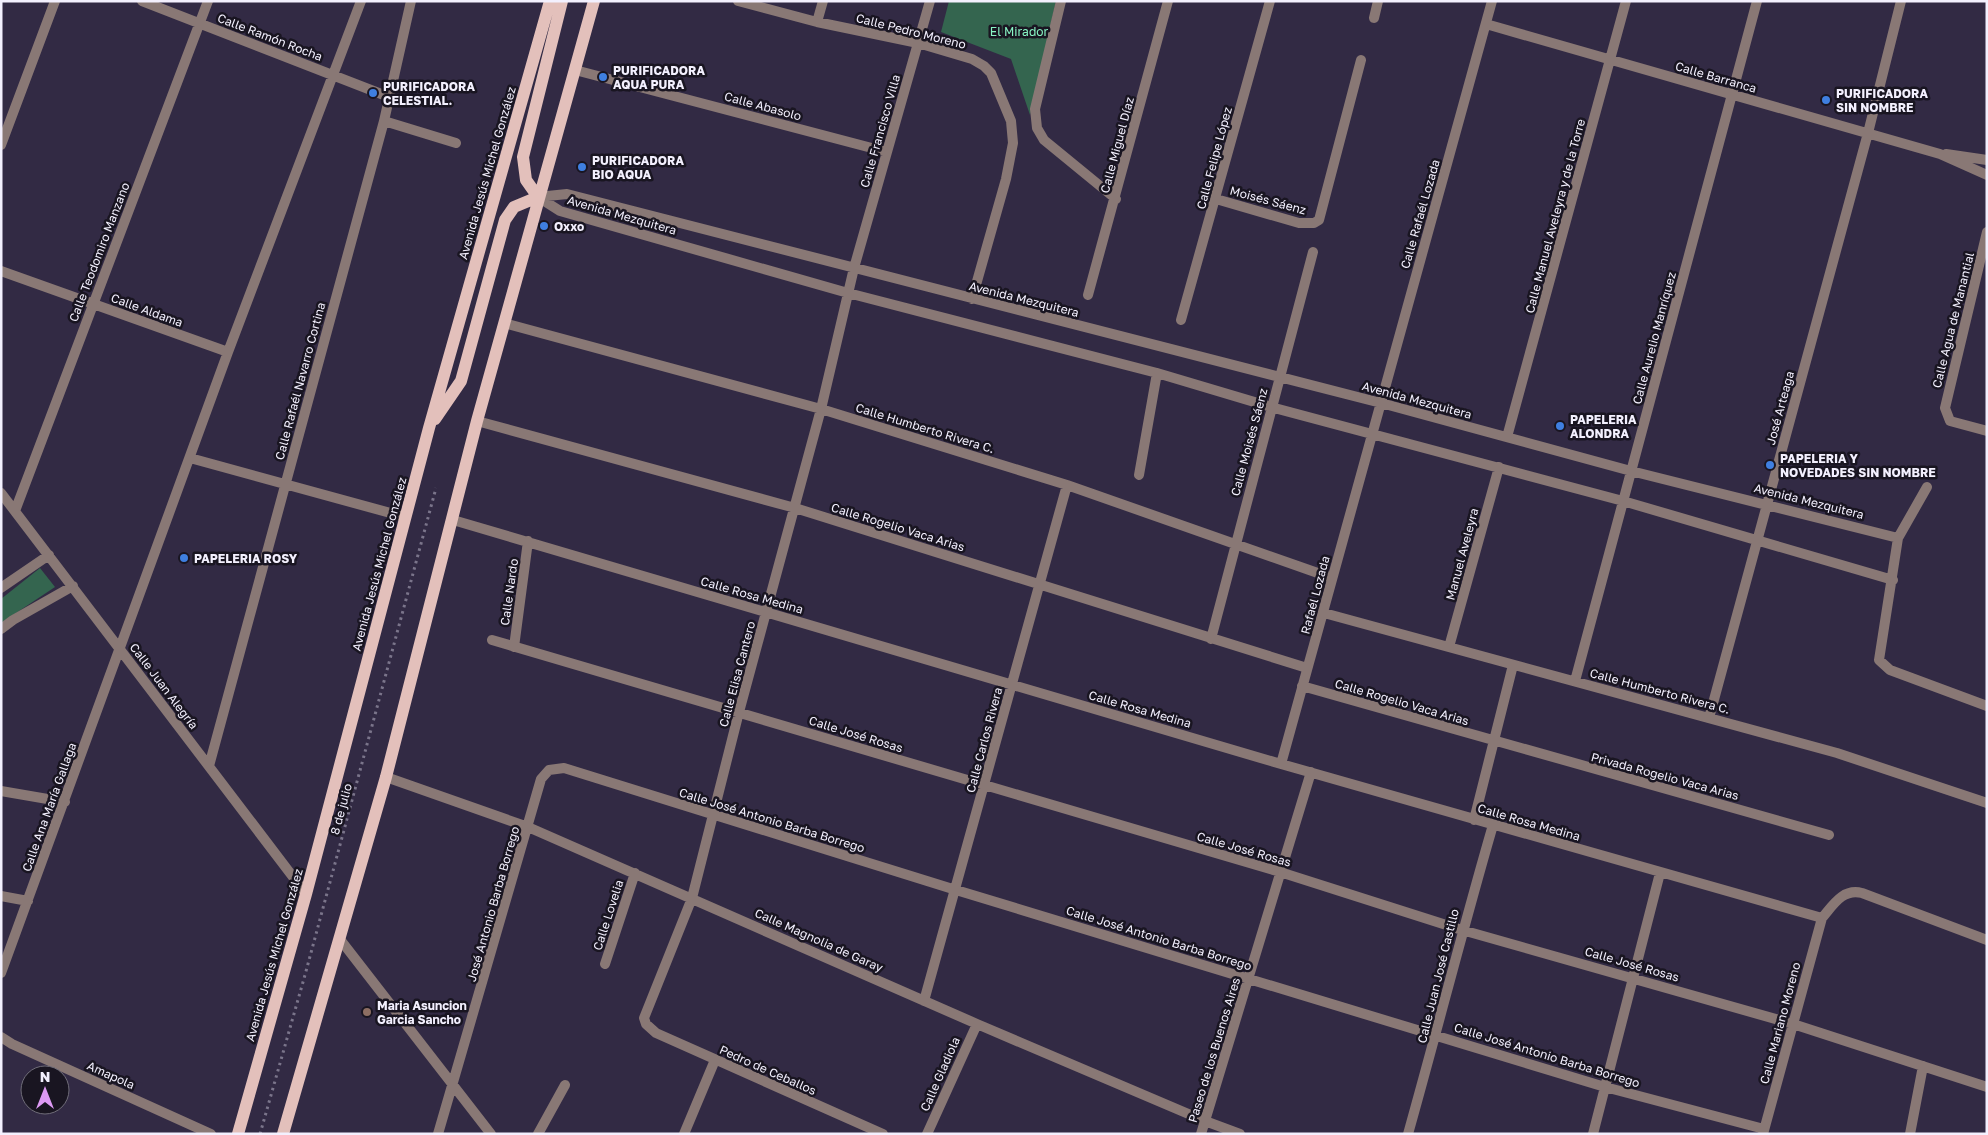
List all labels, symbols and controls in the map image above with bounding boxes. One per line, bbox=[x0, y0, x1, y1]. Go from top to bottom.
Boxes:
street label: Calle Ramón Rocha bbox=[215, 10, 325, 64]
street label: Calle Pedro Moreno bbox=[854, 10, 968, 52]
park label: El Mirador bbox=[990, 24, 1048, 39]
street label: Calle Barranca bbox=[1674, 58, 1758, 96]
place label: PURIFICADORA AQUA PURA bbox=[613, 63, 705, 92]
marker: PURIFICADORA AQUA PURA bbox=[597, 71, 609, 83]
street label: Calle Francisco Villa bbox=[857, 73, 903, 189]
place label: PURIFICADORA CELESTIAL. bbox=[383, 79, 475, 108]
street label: Avenida Jesús Michel González bbox=[455, 85, 519, 261]
place label: PURIFICADORA SIN NOMBRE bbox=[1836, 86, 1928, 115]
marker: PURIFICADORA CELESTIAL. bbox=[367, 87, 379, 99]
street label: Calle Abasolo bbox=[723, 89, 803, 123]
marker: PURIFICADORA SIN NOMBRE bbox=[1820, 94, 1832, 106]
street label: Calle Miguel Díaz bbox=[1097, 95, 1137, 195]
street label: Calle Felipe López bbox=[1193, 105, 1235, 211]
street label: Calle Manuel Aveleyra y de la Torre bbox=[1522, 117, 1588, 315]
place label: PURIFICADORA BIO AQUA bbox=[592, 153, 684, 182]
street label: Calle Rafaél Lozada bbox=[1397, 158, 1443, 270]
marker: PURIFICADORA BIO AQUA bbox=[576, 161, 588, 173]
street label: Calle Teodomiro Manzano bbox=[65, 180, 133, 324]
street label: Moisés Sáenz bbox=[1228, 183, 1308, 217]
street label: Avenida Mezquitera bbox=[566, 192, 678, 238]
place label: Oxxo bbox=[554, 219, 584, 234]
marker: Oxxo bbox=[538, 220, 550, 232]
street label: Calle Agua de Manantial bbox=[1929, 250, 1977, 389]
street label: Calle Aurelio Manríquez bbox=[1629, 270, 1679, 406]
street label: Avenida Mezquitera bbox=[967, 278, 1081, 320]
street label: Calle Aldama bbox=[109, 290, 185, 330]
street label: Calle Rafaél Navarro Cortina bbox=[272, 300, 328, 462]
street label: José Arteaga bbox=[1763, 369, 1797, 447]
street label: Avenida Mezquitera bbox=[1361, 378, 1473, 422]
street label: Calle Moisés Sáenz bbox=[1227, 387, 1271, 497]
street label: Calle Humberto Rivera C. bbox=[854, 400, 996, 456]
place label: PAPELERIA ALONDRA bbox=[1570, 412, 1637, 441]
marker: PAPELERIA ALONDRA bbox=[1554, 420, 1566, 432]
place label: PAPELERIA Y NOVEDADES SIN NOMBRE bbox=[1780, 451, 1936, 480]
marker: PAPELERIA Y NOVEDADES SIN NOMBRE bbox=[1764, 459, 1776, 471]
street label: Avenida Jesús Michel González bbox=[349, 476, 409, 652]
street label: Avenida Mezquitera bbox=[1752, 480, 1866, 522]
street label: Calle Rogelio Vaca Arias bbox=[829, 500, 967, 554]
street label: Manuel Aveleyra bbox=[1442, 506, 1482, 602]
place label: PAPELERIA ROSY bbox=[194, 551, 298, 566]
marker: PAPELERIA ROSY bbox=[178, 552, 190, 564]
street label: Rafaél Lozada bbox=[1297, 554, 1333, 636]
street label: Calle Nardo bbox=[497, 558, 521, 626]
street label: Calle Rosa Medina bbox=[699, 573, 805, 617]
street label: Calle Elisa Cantero bbox=[716, 620, 758, 728]
street label: Calle Juan Alegría bbox=[127, 640, 201, 732]
street label: Calle Humberto Rivera C. bbox=[1588, 665, 1732, 717]
street label: Calle Rogelio Vaca Arias bbox=[1333, 676, 1471, 728]
street label: Calle Carlos Rivera bbox=[963, 686, 1005, 794]
street label: Calle Rosa Medina bbox=[1087, 687, 1193, 731]
street label: Calle José Rosas bbox=[807, 713, 905, 755]
street label: Calle Ana María Gallaga bbox=[19, 740, 79, 874]
street label: Privada Rogelio Vaca Arias bbox=[1589, 749, 1741, 803]
street label: 8 de julio bbox=[327, 782, 355, 836]
street label: Calle José Antonio Barba Borrego bbox=[677, 785, 867, 855]
street label: Calle Rosa Medina bbox=[1476, 800, 1582, 844]
street label: José Antonio Barba Borrego bbox=[464, 825, 522, 983]
street label: Calle José Rosas bbox=[1195, 828, 1293, 870]
street label: Avenida Jesús Michel González bbox=[242, 867, 306, 1043]
street label: Calle Lovelia bbox=[590, 878, 626, 952]
street label: Calle José Antonio Barba Borrego bbox=[1064, 903, 1254, 973]
street label: Calle Magnolia de Garay bbox=[753, 905, 886, 975]
street label: Calle Juan José Castillo bbox=[1414, 907, 1462, 1045]
street label: Calle José Rosas bbox=[1583, 943, 1681, 985]
street label: Calle Mariano Moreno bbox=[1757, 960, 1803, 1086]
street label: Paseo de los Buenos Aires bbox=[1185, 976, 1243, 1124]
place label: Maria Asuncion Garcia Sancho bbox=[377, 998, 467, 1027]
marker: Maria Asuncion Garcia Sancho bbox=[361, 1006, 373, 1018]
street label: Calle José Antonio Barba Borrego bbox=[1452, 1020, 1642, 1090]
street label: Calle Gladiola bbox=[917, 1034, 963, 1114]
street label: Pedro de Ceballos bbox=[717, 1042, 819, 1098]
street label: Amapola bbox=[85, 1058, 137, 1092]
north arrow bbox=[20, 1065, 70, 1115]
text: N bbox=[40, 1068, 50, 1085]

